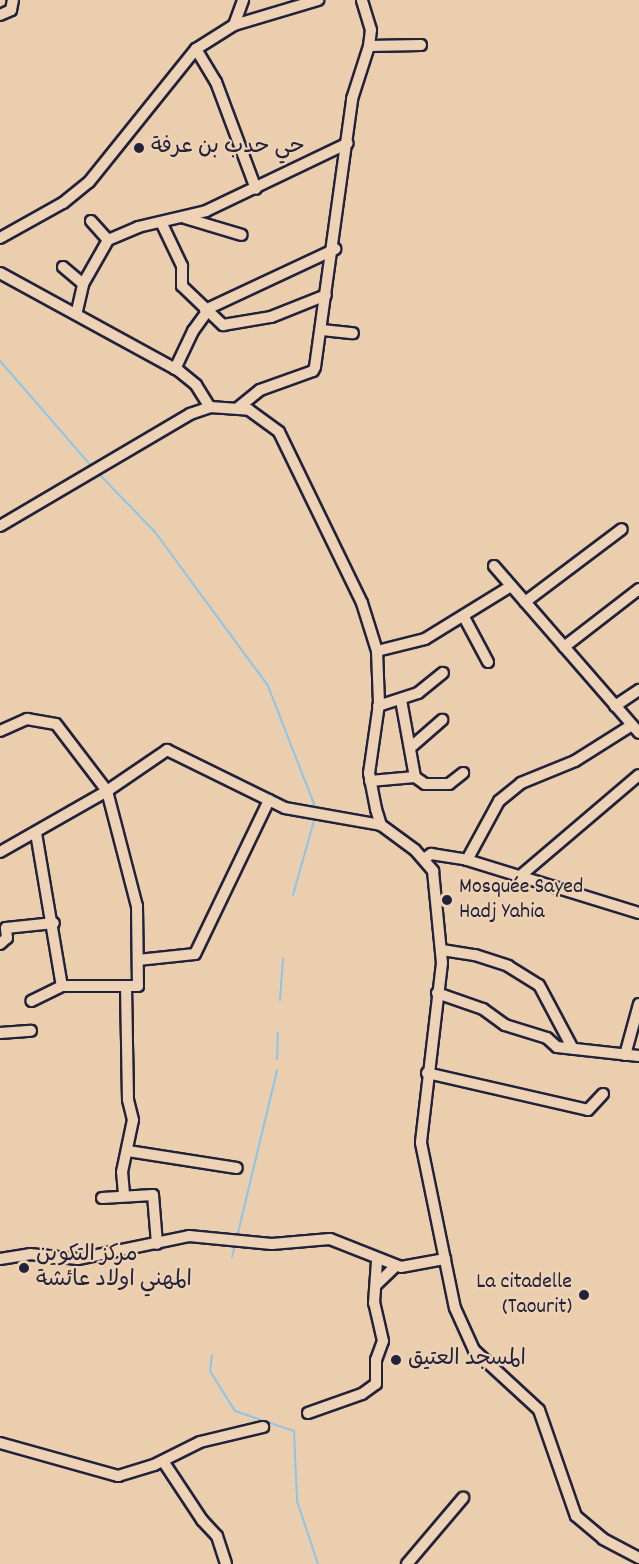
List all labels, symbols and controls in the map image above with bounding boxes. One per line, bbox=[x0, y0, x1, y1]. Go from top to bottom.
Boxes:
place label: حي حدب بن عرفة bbox=[151, 135, 305, 161]
marker: حي حدب بن عرفة bbox=[132, 141, 146, 155]
place label: Mosquée Sayed Hadj Yahia bbox=[459, 874, 583, 926]
marker: Mosquée Sayed Hadj Yahia bbox=[440, 893, 454, 907]
place label: مركز التكوين المهني اولاد عائشة bbox=[36, 1242, 192, 1294]
marker: مركز التكوين المهني اولاد عائشة bbox=[17, 1261, 31, 1275]
place label: La citadelle (Taourit) bbox=[476, 1269, 572, 1320]
marker: La citadelle (Taourit) bbox=[577, 1288, 591, 1302]
place label: المسجد العتيق bbox=[408, 1347, 526, 1373]
marker: المسجد العتيق bbox=[389, 1353, 403, 1367]

